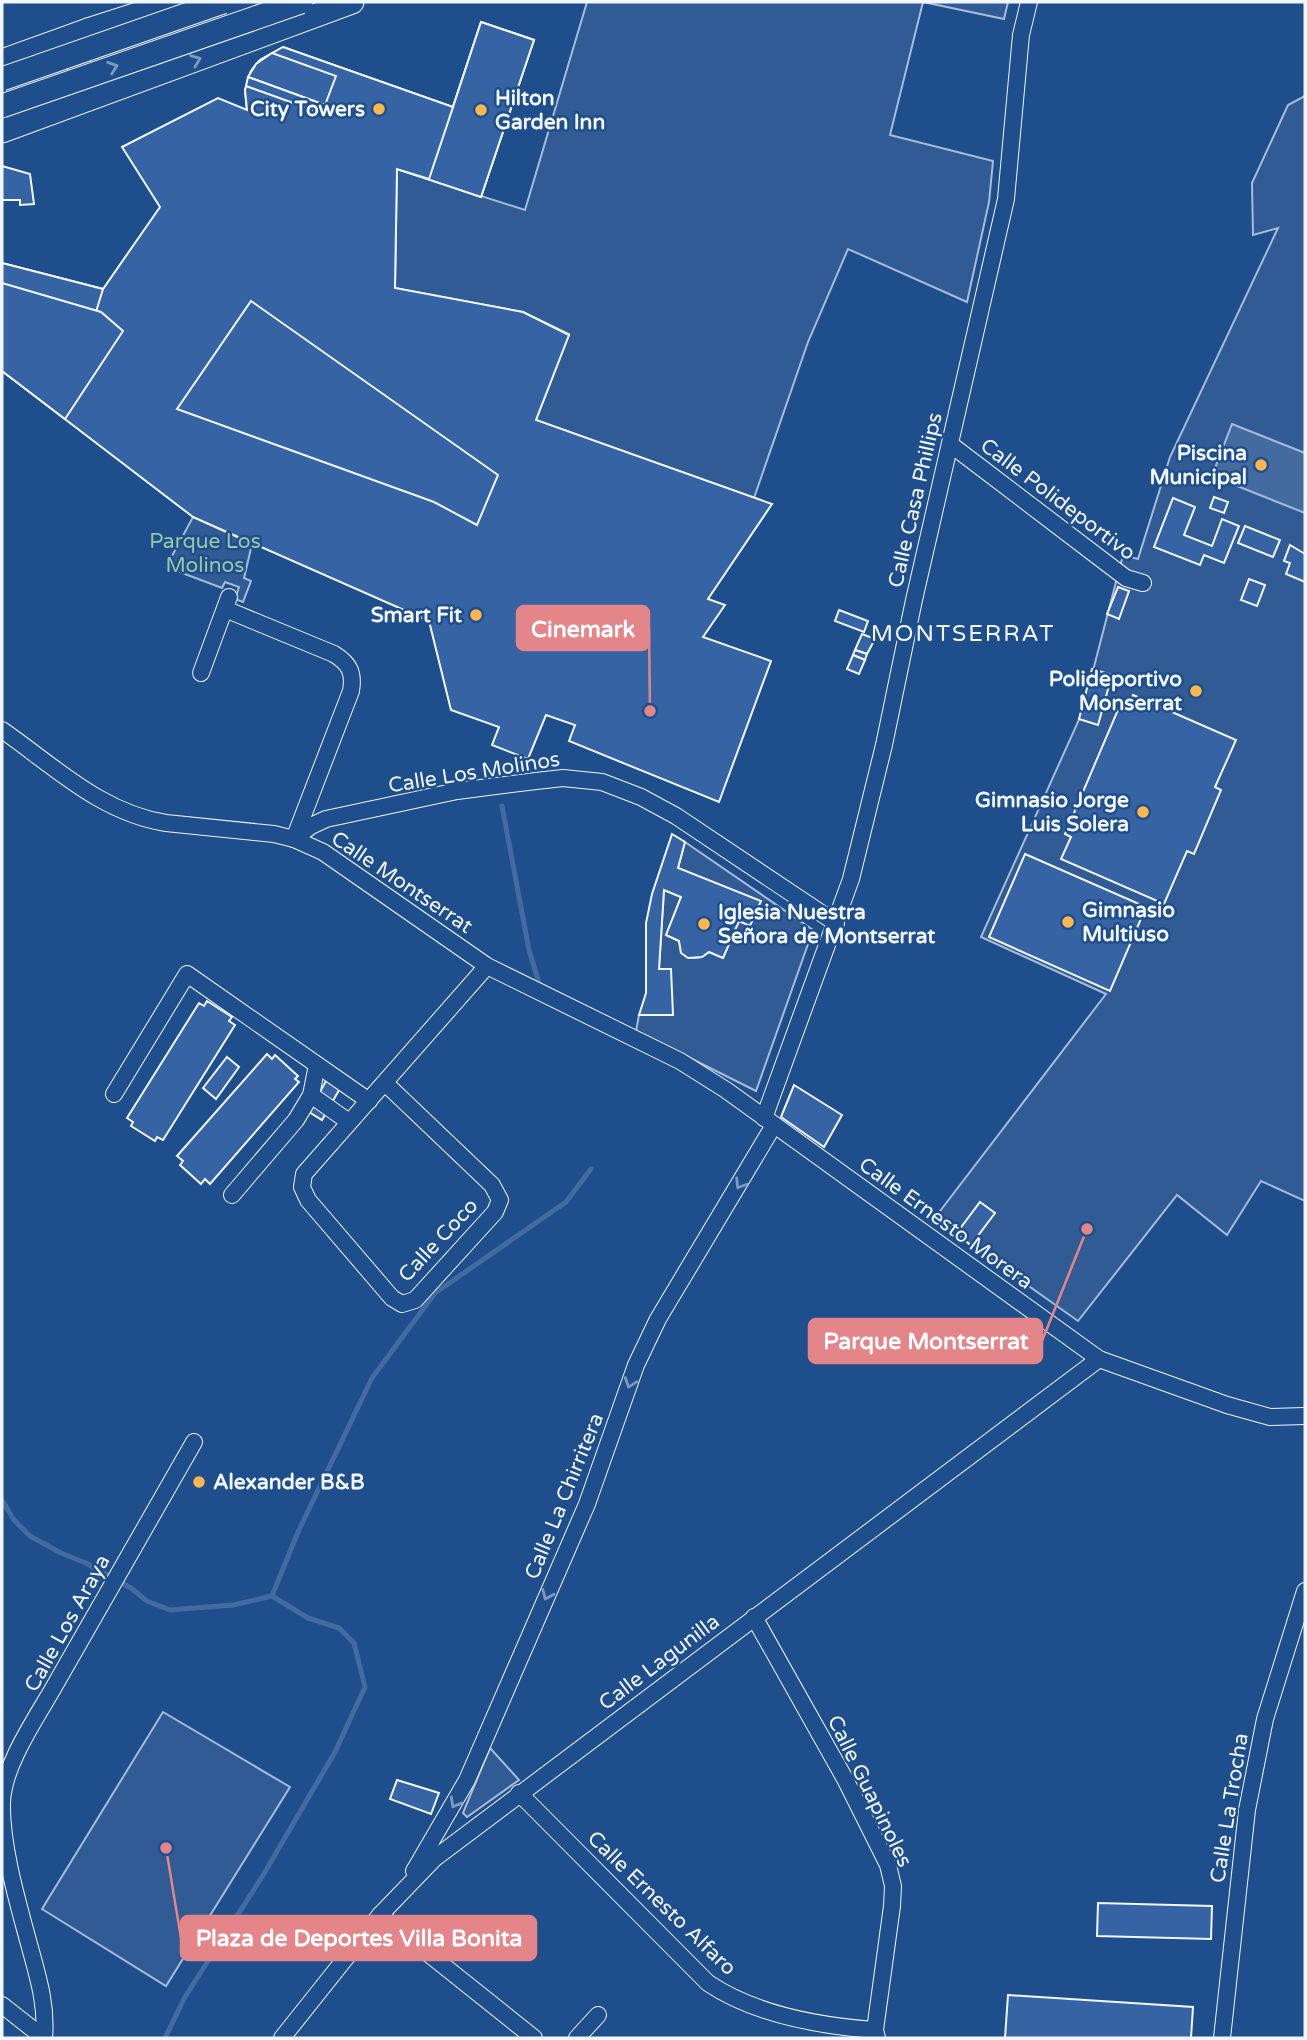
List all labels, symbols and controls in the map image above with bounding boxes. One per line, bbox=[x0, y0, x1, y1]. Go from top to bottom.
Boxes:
one-way arrow bbox=[190, 54, 202, 68]
one-way arrow bbox=[106, 61, 118, 75]
place label: Hilton Garden Inn bbox=[495, 86, 605, 135]
place label: City Towers bbox=[250, 97, 365, 122]
marker: City Towers bbox=[371, 101, 387, 117]
marker: Hilton Garden Inn bbox=[473, 102, 489, 118]
street label: Calle Casa Phillips bbox=[883, 410, 948, 590]
street label: Calle Polideportivo bbox=[975, 433, 1140, 566]
place label: Piscina Municipal bbox=[1149, 441, 1247, 490]
marker: Piscina Municipal bbox=[1253, 457, 1269, 473]
park label: Parque Los Molinos bbox=[149, 529, 261, 578]
place label: Smart Fit bbox=[371, 603, 462, 628]
callout: Cinemark bbox=[517, 606, 649, 650]
marker: Smart Fit bbox=[468, 607, 484, 623]
text: Cinemark bbox=[531, 616, 636, 644]
district label: MONTSERRAT bbox=[871, 620, 1055, 648]
place label: Polideportivo Monserrat bbox=[1049, 667, 1182, 716]
marker: Polideportivo Monserrat bbox=[1188, 683, 1204, 699]
street label: Calle Los Molinos bbox=[386, 747, 562, 798]
place label: Gimnasio Jorge Luis Solera bbox=[975, 788, 1129, 837]
marker: Gimnasio Jorge Luis Solera bbox=[1135, 804, 1151, 820]
street label: Calle Montserrat bbox=[326, 826, 477, 939]
place label: Gimnasio Multiuso bbox=[1082, 898, 1175, 947]
place label: Iglesia Nuestra Señora de Montserrat bbox=[718, 900, 935, 949]
marker: Gimnasio Multiuso bbox=[1060, 914, 1076, 930]
marker: Iglesia Nuestra Señora de Montserrat bbox=[696, 916, 712, 932]
street label: Calle Ernesto Morera bbox=[854, 1152, 1037, 1295]
one-way arrow bbox=[735, 1177, 748, 1190]
street label: Calle Coco bbox=[393, 1193, 483, 1287]
callout: Parque Montserrat bbox=[809, 1319, 1042, 1363]
text: Parque Montserrat bbox=[823, 1328, 1029, 1356]
one-way arrow bbox=[624, 1377, 639, 1389]
street label: Calle La Chirritera bbox=[520, 1409, 609, 1583]
place label: Alexander B&B bbox=[213, 1470, 365, 1495]
marker: Alexander B&B bbox=[191, 1474, 207, 1490]
street label: Calle Los Araya bbox=[19, 1550, 115, 1696]
one-way arrow bbox=[541, 1587, 555, 1600]
street label: Calle Lagunilla bbox=[594, 1609, 724, 1716]
street label: Calle Guapinoles bbox=[822, 1711, 917, 1871]
street label: Calle La Trocha bbox=[1205, 1731, 1254, 1885]
one-way arrow bbox=[450, 1795, 463, 1808]
street label: Calle Ernesto Alfaro bbox=[582, 1826, 741, 1981]
callout: Plaza de Deportes Villa Bonita bbox=[181, 1916, 536, 1960]
text: Plaza de Deportes Villa Bonita bbox=[196, 1925, 522, 1953]

